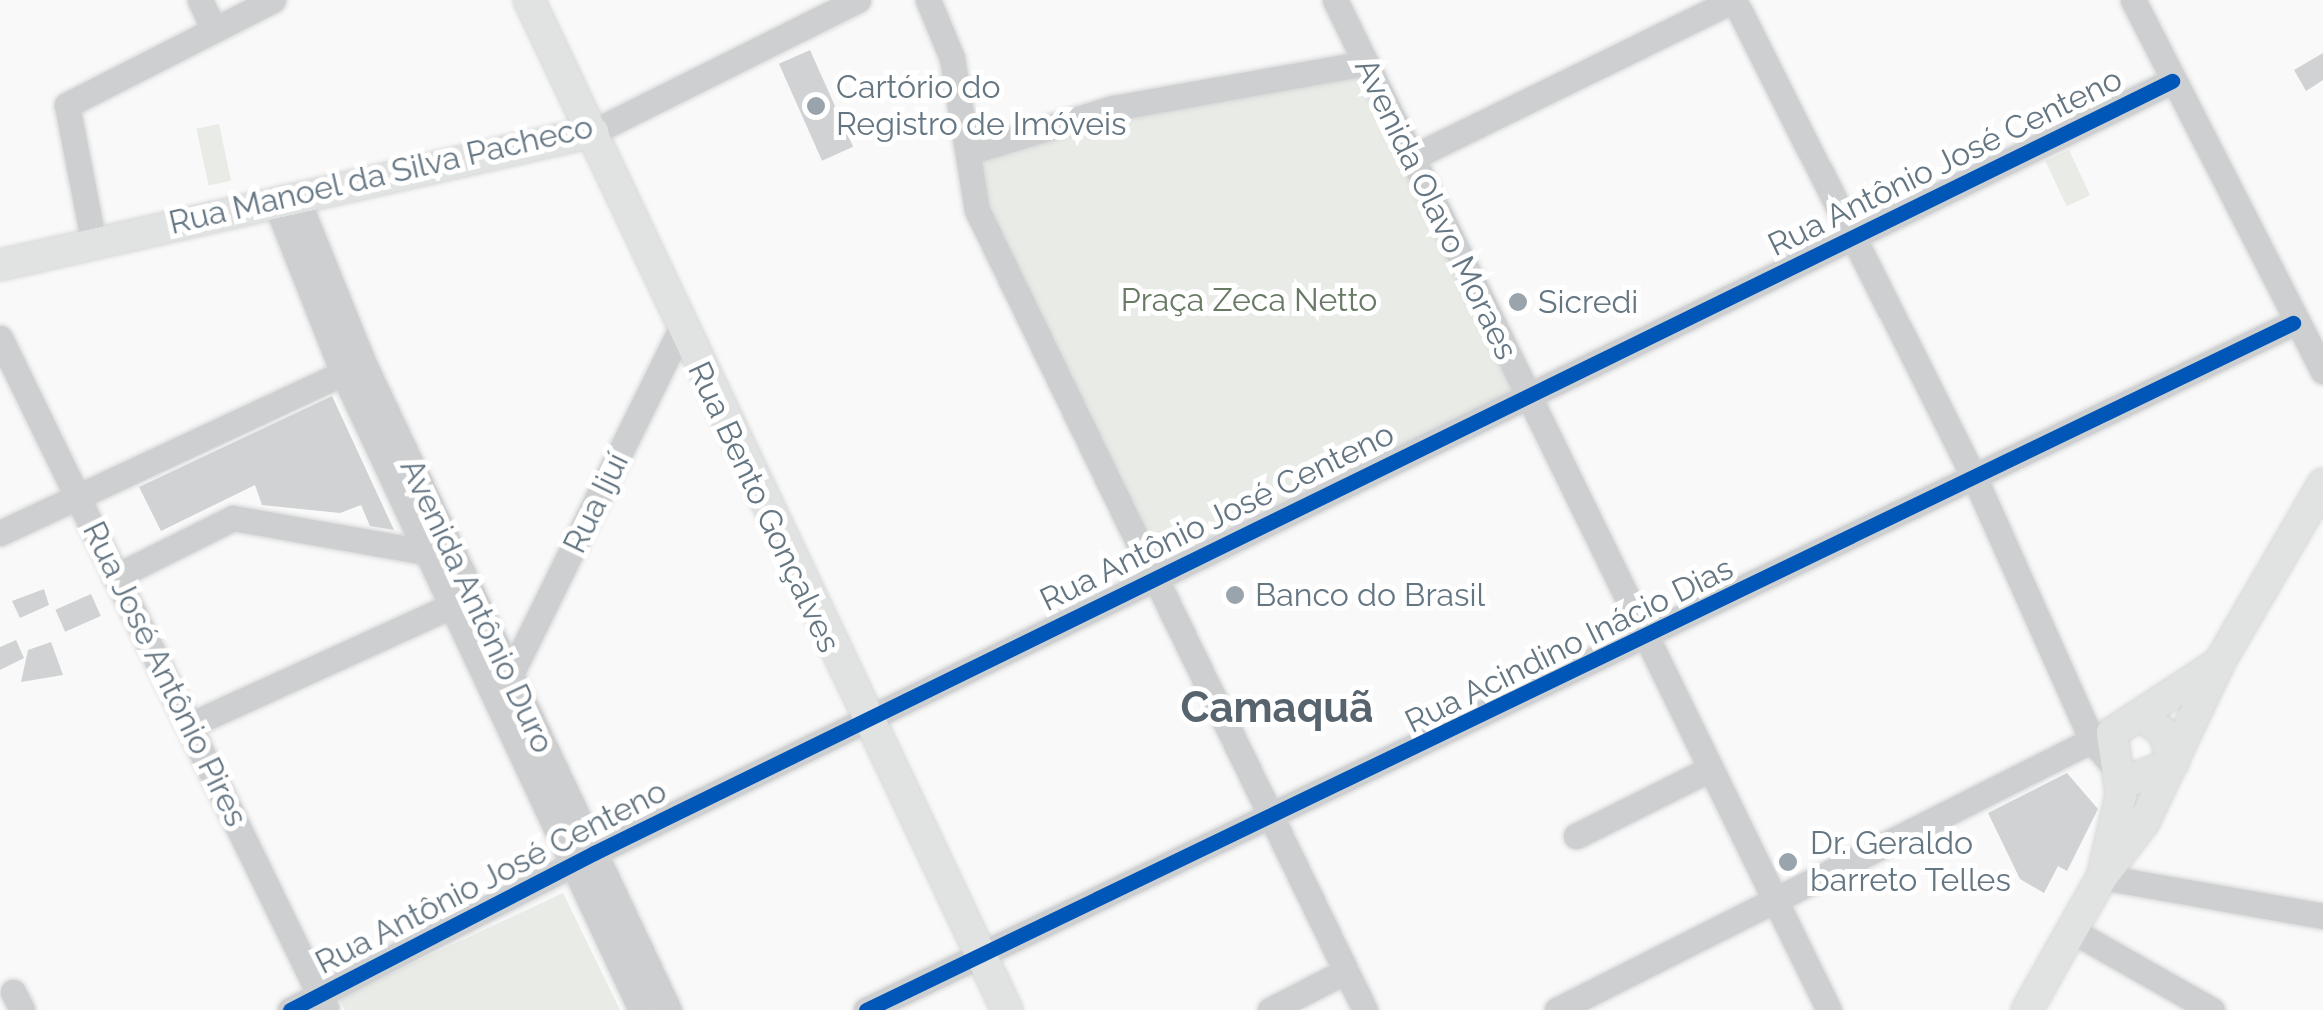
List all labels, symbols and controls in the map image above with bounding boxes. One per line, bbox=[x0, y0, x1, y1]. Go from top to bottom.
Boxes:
street label: Avenida Olavo Moraes bbox=[1346, 52, 1526, 366]
street label: Rua Antônio José Centeno bbox=[1761, 59, 2129, 265]
place label: Cartório do Registro de Imóveis bbox=[836, 69, 1126, 144]
marker: Cartório do Registro de Imóveis bbox=[805, 95, 827, 117]
street label: Rua Manoel da Silva Pacheco bbox=[165, 107, 597, 243]
park label: Praça Zeca Netto bbox=[1121, 281, 1377, 319]
place label: Sicredi bbox=[1538, 283, 1638, 321]
marker: Sicredi bbox=[1507, 291, 1529, 313]
street label: Rua Bento Gonçalves bbox=[680, 356, 848, 658]
street label: Rua Antônio José Centeno bbox=[1033, 414, 1401, 620]
street label: Rua Ijuí bbox=[555, 447, 637, 559]
street label: Avenida Antônio Duro bbox=[392, 452, 562, 760]
street label: Rua José Antônio Pires bbox=[74, 515, 256, 833]
street label: Rua Acindino Inácio Dias bbox=[1398, 549, 1740, 741]
place label: Banco do Brasil bbox=[1255, 576, 1485, 614]
marker: Banco do Brasil bbox=[1224, 584, 1246, 606]
district label: Camaquã bbox=[1181, 683, 1373, 733]
street label: Rua Antônio José Centeno bbox=[308, 771, 674, 983]
place label: Dr. Geraldo barreto Telles bbox=[1810, 825, 2012, 900]
marker: Dr. Geraldo barreto Telles bbox=[1775, 849, 1801, 875]

